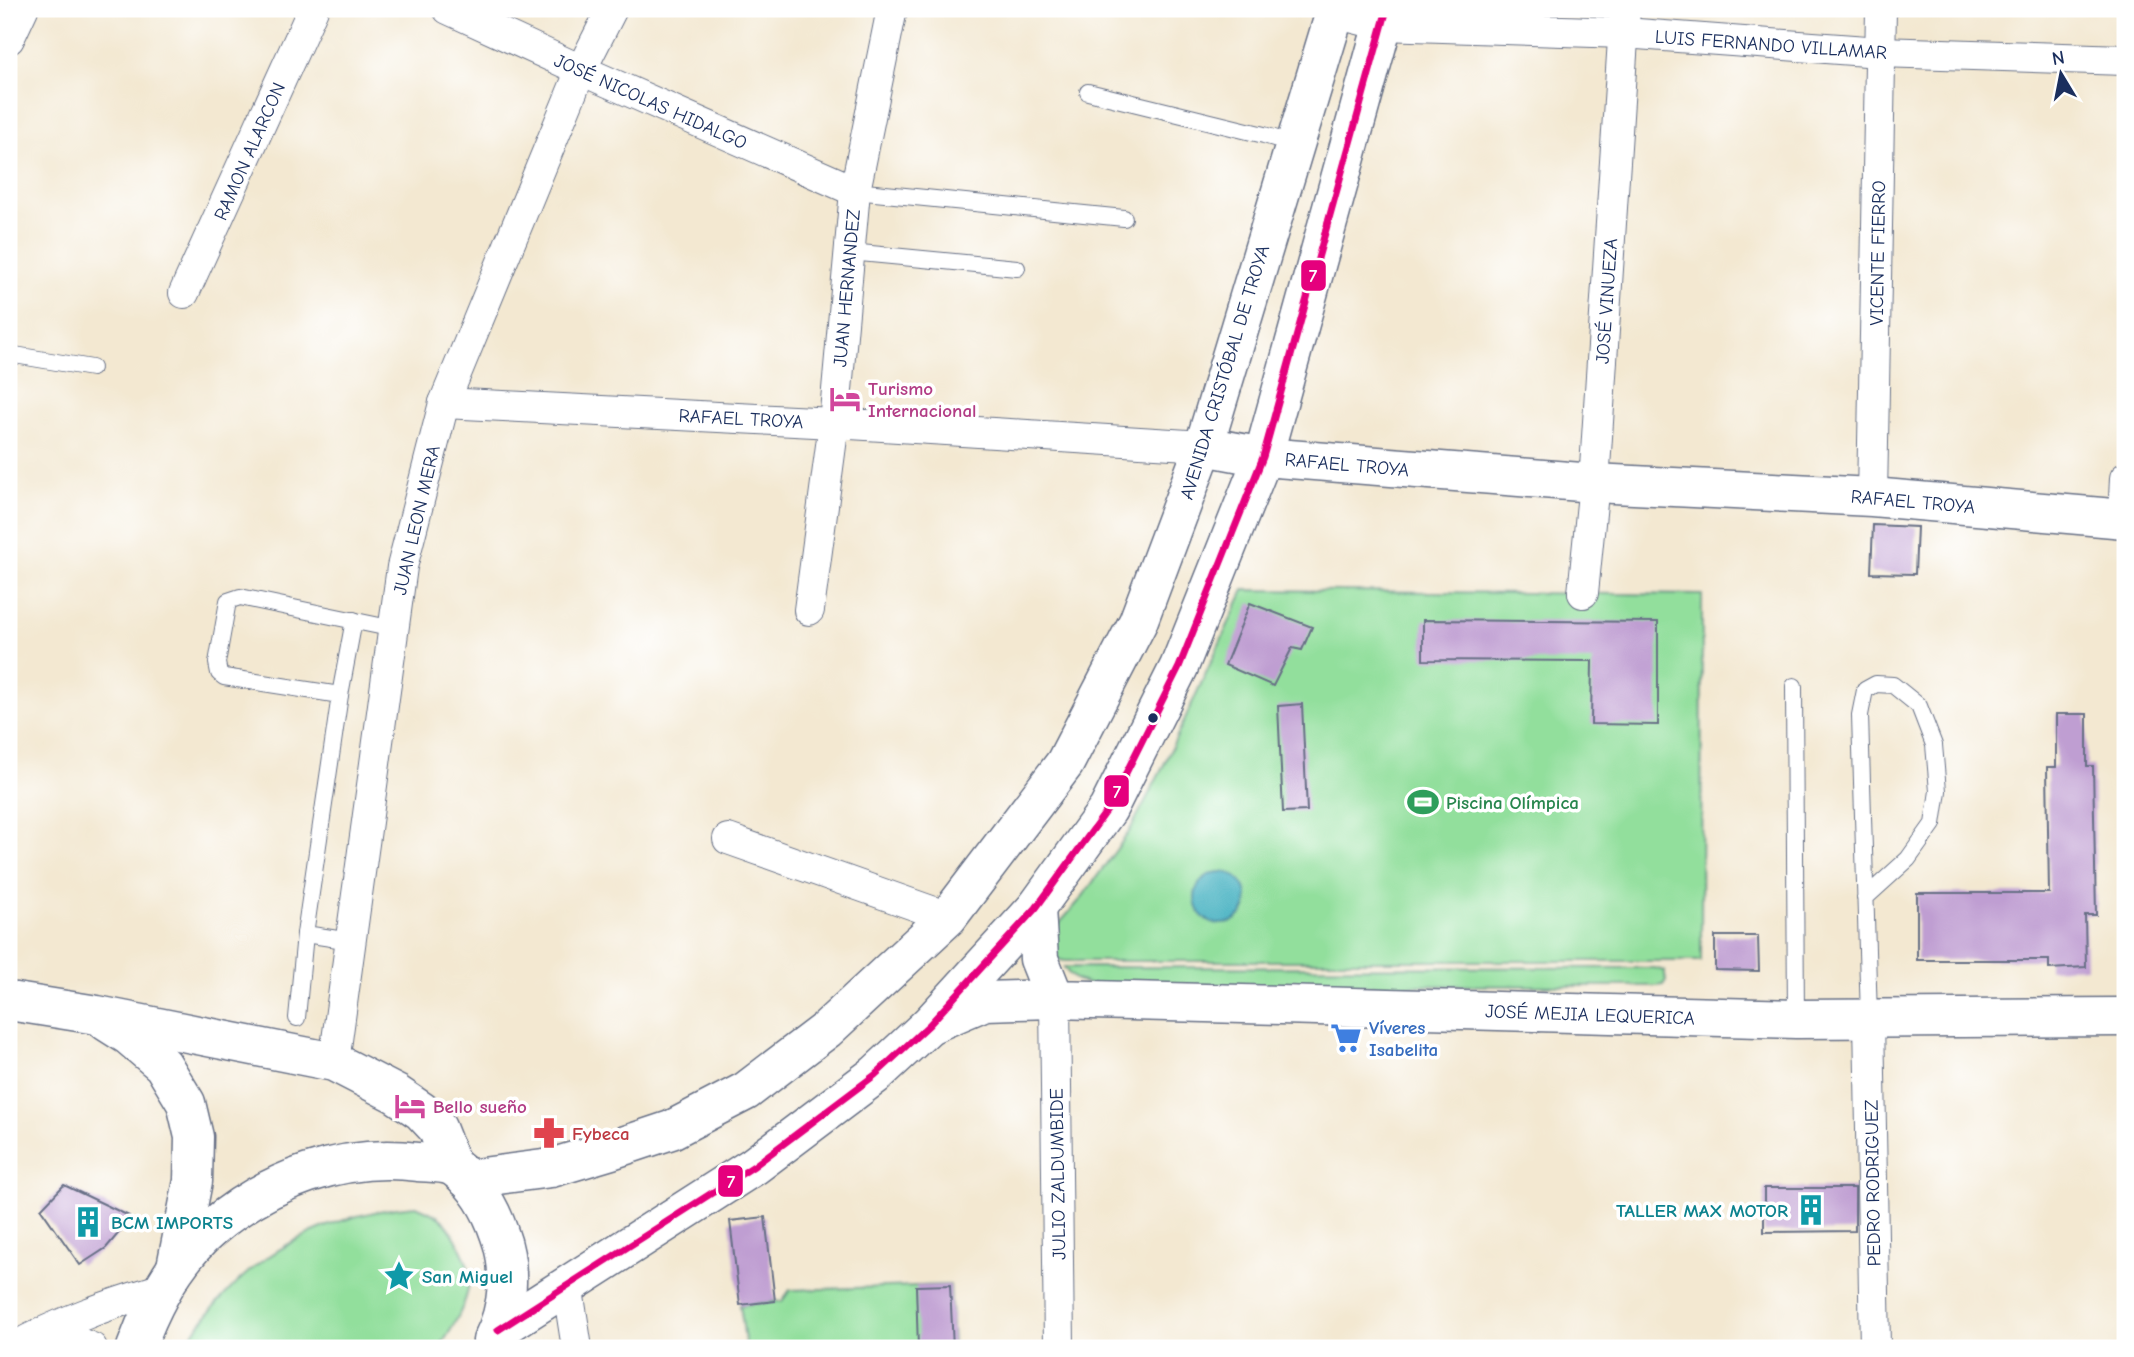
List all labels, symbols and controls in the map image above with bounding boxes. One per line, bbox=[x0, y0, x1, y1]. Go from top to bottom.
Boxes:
street label: LUIS FERNANDO VILLAMAR bbox=[1654, 26, 1888, 64]
north arrow bbox=[2025, 38, 2096, 108]
text: N bbox=[2050, 46, 2066, 70]
street label: JOSÉ NICOLAS HIDALGO bbox=[551, 49, 750, 154]
street label: RAMON ALARCON bbox=[210, 79, 290, 224]
street label: VICENTE FIERRO bbox=[1866, 180, 1890, 326]
street label: JUAN HERNANDEZ bbox=[829, 208, 865, 368]
street label: JOSÉ VINUEZA bbox=[1592, 237, 1622, 365]
street label: AVENIDA CRISTÓBAL DE TROYA bbox=[1176, 242, 1274, 502]
line badge: 7 bbox=[1300, 259, 1327, 292]
text: 7 bbox=[1309, 265, 1318, 287]
place label: Turismo Internacional bbox=[868, 378, 977, 422]
hotel icon: Turismo Internacional bbox=[828, 382, 862, 416]
street label: RAFAEL TROYA bbox=[678, 405, 804, 433]
street label: JUAN LEON MERA bbox=[389, 443, 445, 597]
street label: RAFAEL TROYA bbox=[1284, 449, 1410, 481]
street label: RAFAEL TROYA bbox=[1850, 486, 1976, 518]
unlabelled marker bbox=[1146, 711, 1160, 725]
line badge: 7 bbox=[1103, 774, 1130, 808]
text: 7 bbox=[1113, 781, 1122, 803]
sports icon: Piscina Olímpica bbox=[1406, 785, 1440, 819]
place label: Piscina Olímpica bbox=[1446, 792, 1579, 814]
street label: JOSÉ MEJIA LEQUERICA bbox=[1485, 1000, 1695, 1030]
place label: Víveres Isabelita bbox=[1369, 1017, 1438, 1061]
supermarket icon: Víveres Isabelita bbox=[1329, 1021, 1363, 1055]
street label: JULIO ZALDUMBIDE bbox=[1046, 1088, 1070, 1260]
hotel icon: Bello sueño bbox=[393, 1089, 427, 1123]
place label: Bello sueño bbox=[433, 1096, 527, 1118]
street label: PEDRO RODRIGUEZ bbox=[1861, 1099, 1885, 1267]
pharmacy icon: Fybeca bbox=[532, 1116, 566, 1150]
place label: Fybeca bbox=[572, 1123, 630, 1145]
line badge: 7 bbox=[717, 1164, 744, 1198]
text: 7 bbox=[727, 1171, 736, 1193]
building icon: TALLER MAX MOTOR bbox=[1794, 1193, 1828, 1227]
place label: TALLER MAX MOTOR bbox=[1616, 1200, 1788, 1222]
building icon: BCM IMPORTS bbox=[71, 1205, 105, 1239]
place label: BCM IMPORTS bbox=[111, 1212, 233, 1234]
place icon: San Miguel bbox=[382, 1259, 416, 1293]
place label: San Miguel bbox=[422, 1266, 513, 1288]

